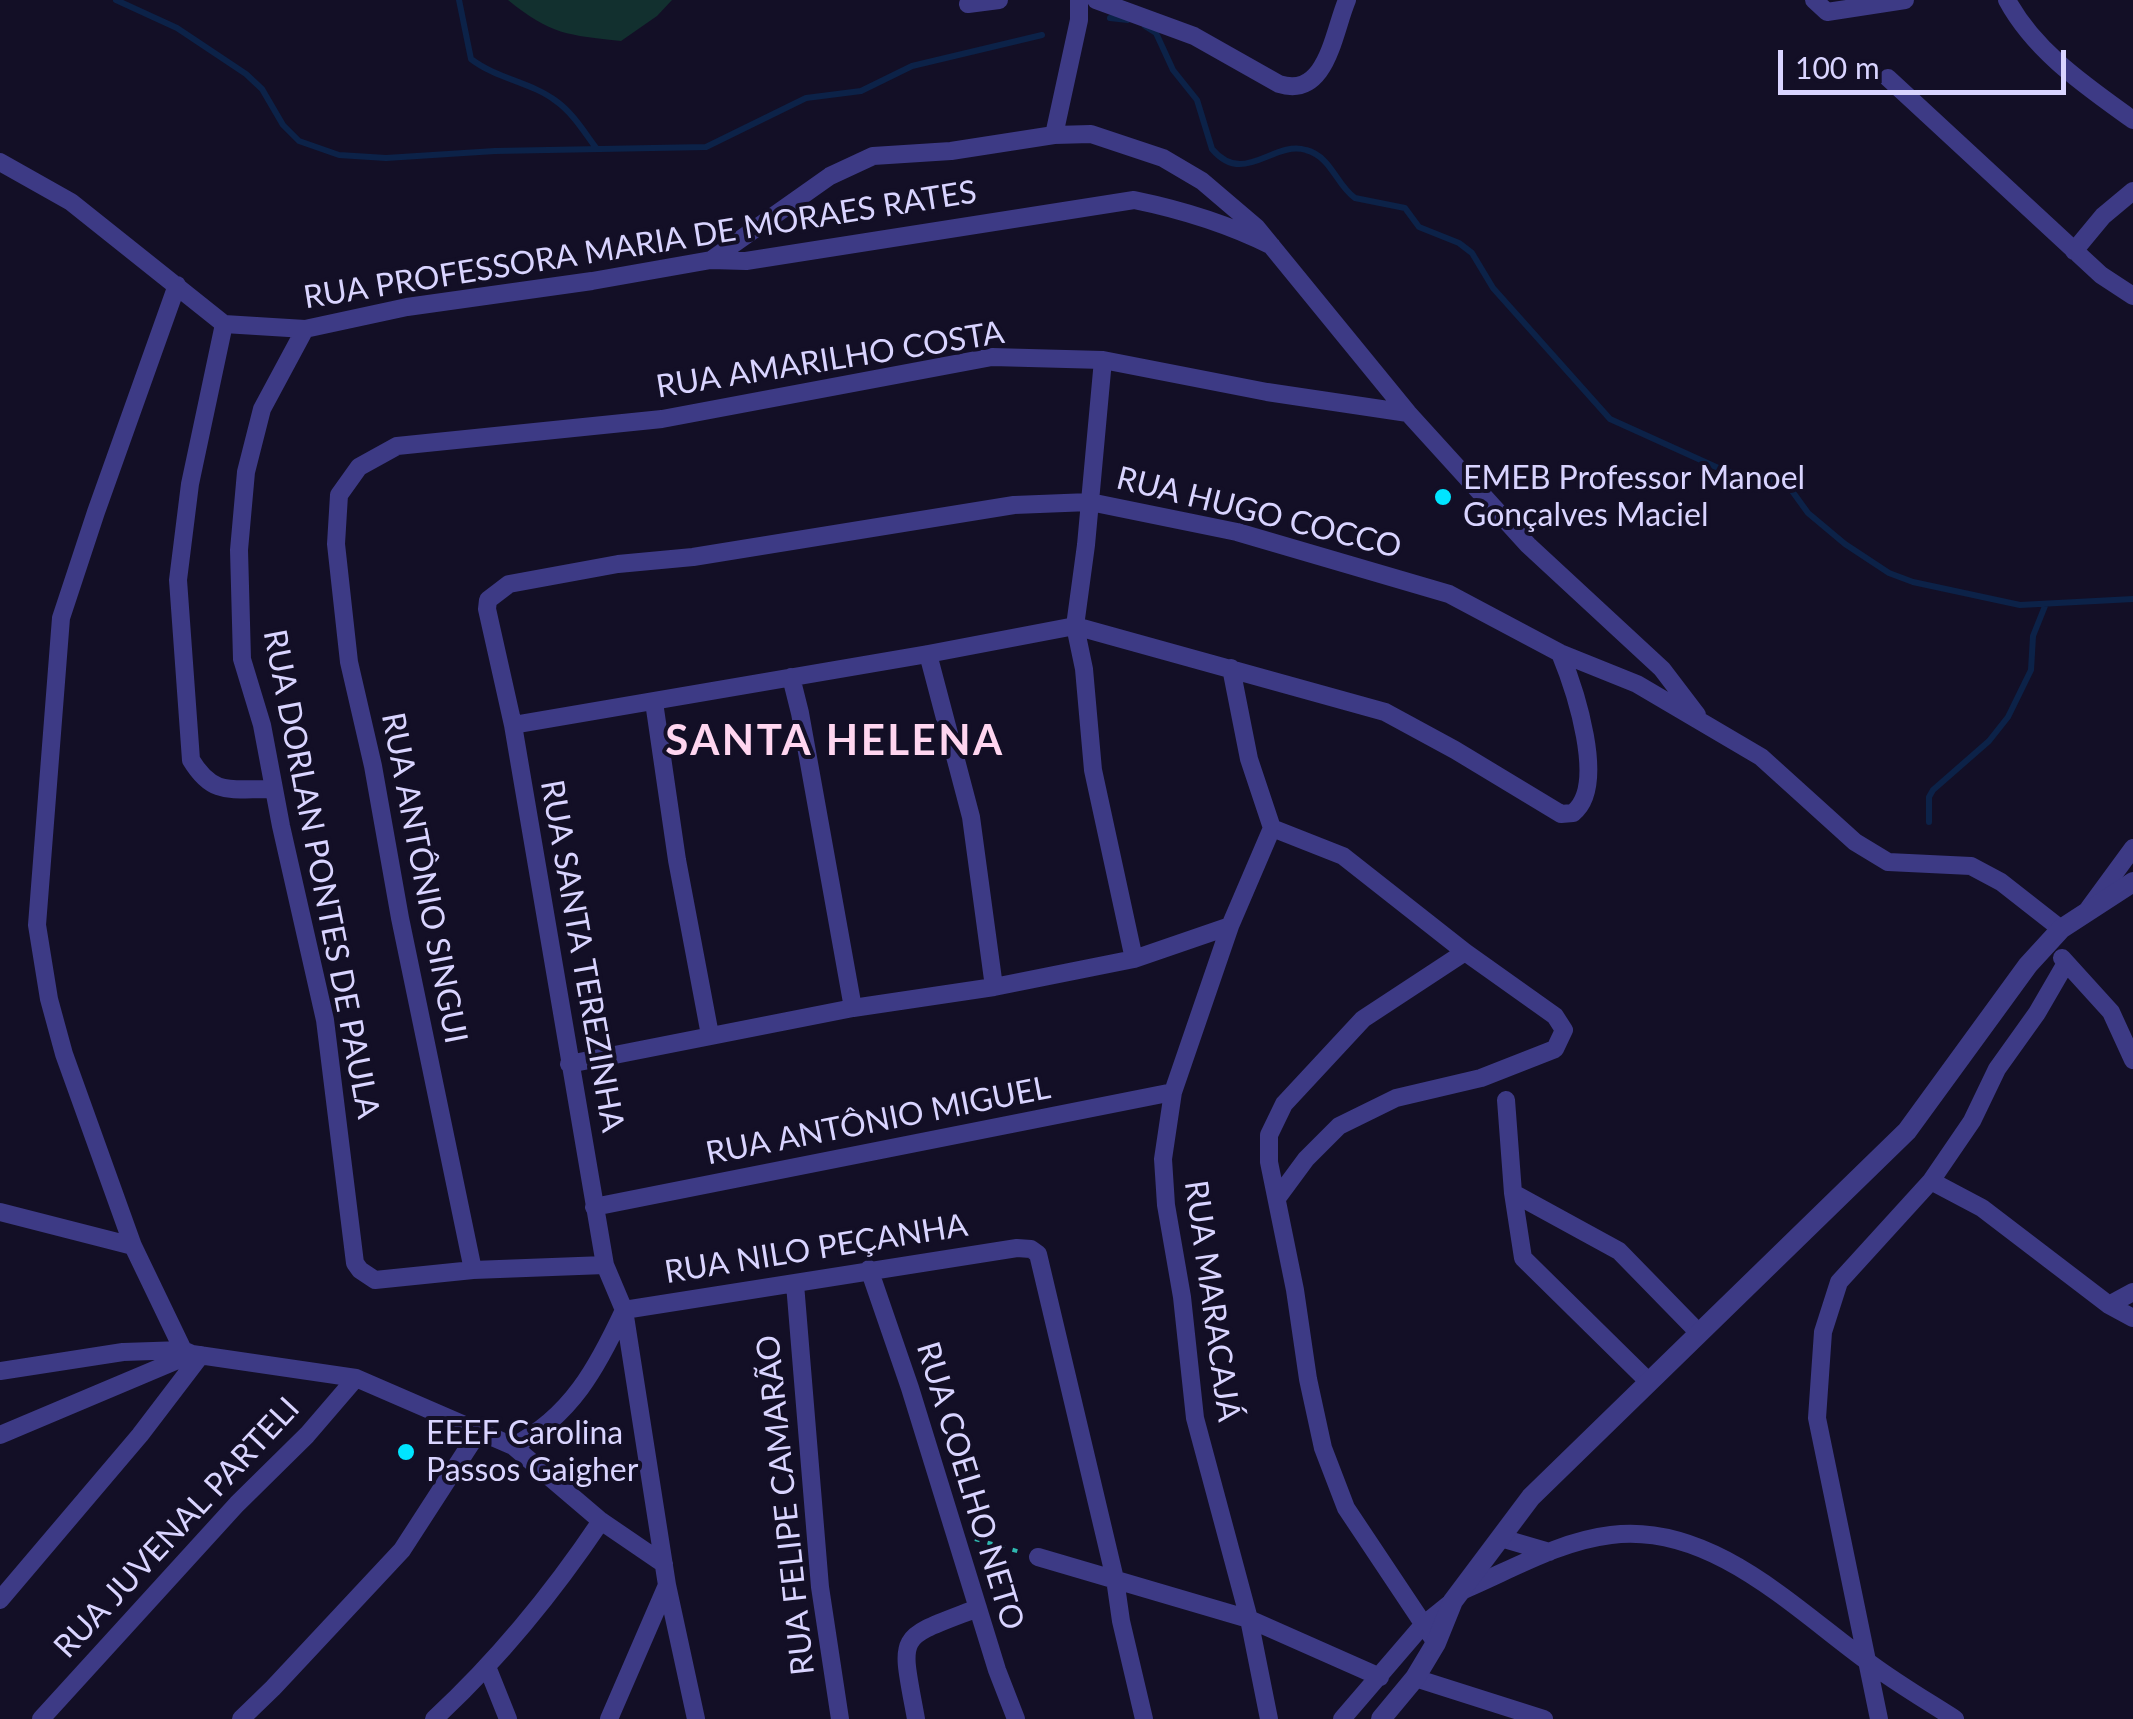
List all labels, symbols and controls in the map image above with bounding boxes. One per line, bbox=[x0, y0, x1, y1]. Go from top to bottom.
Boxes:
scale bar bbox=[1783, 30, 2070, 92]
text: 100 m bbox=[1795, 49, 1880, 85]
street label: RUA PROFESSORA MARIA DE MORAES RATES bbox=[301, 173, 979, 317]
street label: RUA AMARILHO COSTA bbox=[653, 314, 1007, 406]
street label: RUA HUGO COCCO bbox=[1113, 459, 1405, 567]
place label: EMEB Professor Manoel Gonçalves Maciel bbox=[1463, 460, 1805, 535]
marker: EMEB Professor Manoel Gonçalves Maciel bbox=[1432, 486, 1454, 508]
street label: RUA DORLAN PONTES DE PAULA bbox=[255, 626, 387, 1122]
street label: RUA ANTÔNIO SINGUI bbox=[373, 709, 475, 1047]
district label: SANTA HELENA bbox=[665, 716, 1005, 766]
street label: RUA SANTA TEREZINHA bbox=[532, 777, 632, 1135]
street label: RUA ANTÔNIO MIGUEL bbox=[703, 1069, 1053, 1173]
street label: RUA MARACAJÁ bbox=[1176, 1178, 1248, 1424]
street label: RUA NILO PEÇANHA bbox=[662, 1206, 970, 1292]
street label: RUA FELIPE CAMARÃO bbox=[749, 1333, 823, 1677]
street label: RUA COELHO NETO bbox=[908, 1337, 1032, 1635]
street label: RUA JUVENAL PARTELI bbox=[46, 1390, 308, 1666]
place label: EEEF Carolina Passos Gaigher bbox=[426, 1415, 638, 1490]
marker: EEEF Carolina Passos Gaigher bbox=[395, 1441, 417, 1463]

